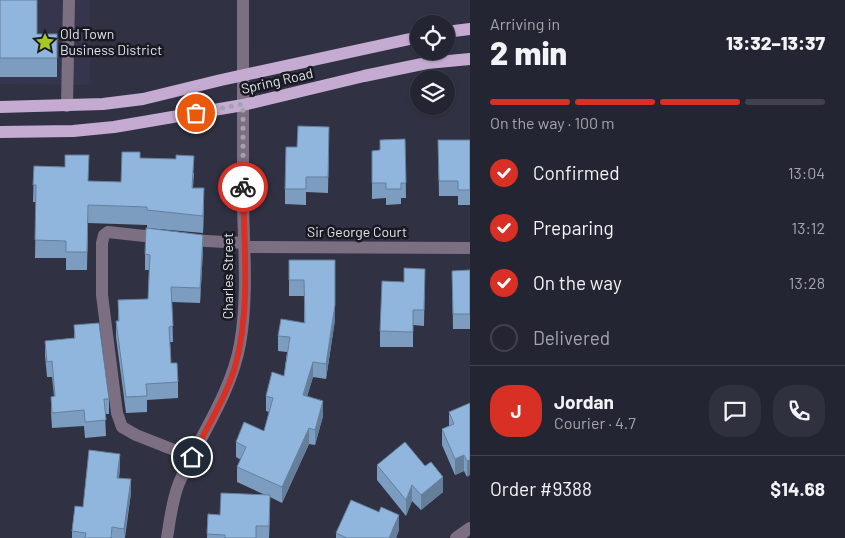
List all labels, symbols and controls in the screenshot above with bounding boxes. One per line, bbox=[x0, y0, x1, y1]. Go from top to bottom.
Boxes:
text: Arriving in bbox=[490, 14, 560, 33]
map controls bbox=[410, 15, 455, 115]
button: locate bbox=[410, 15, 455, 60]
place label: Old Town Business District bbox=[60, 25, 162, 58]
place icon: Old Town Business District bbox=[34, 31, 56, 53]
text: 13:32–13:37 bbox=[726, 31, 825, 54]
text: 2 min bbox=[490, 33, 567, 71]
street label: Spring Road bbox=[239, 64, 315, 97]
button: layers bbox=[410, 70, 455, 115]
pin bbox=[175, 92, 217, 134]
icon: bag bbox=[182, 99, 210, 127]
text: On the way · 100 m bbox=[490, 113, 615, 132]
icon: check bbox=[490, 159, 518, 187]
text: Confirmed bbox=[533, 161, 620, 184]
courier bbox=[218, 162, 268, 212]
text: 13:04 bbox=[788, 163, 825, 182]
icon: bike bbox=[229, 173, 257, 201]
icon: check bbox=[490, 214, 518, 242]
text: Preparing bbox=[533, 216, 614, 239]
text: 13:12 bbox=[792, 218, 825, 237]
street label: Sir George Court bbox=[307, 223, 407, 240]
street label: Charles Street bbox=[219, 233, 236, 319]
icon: check bbox=[490, 269, 518, 297]
text: On the way bbox=[533, 271, 622, 294]
text: 13:28 bbox=[789, 273, 825, 292]
text: Delivered bbox=[533, 326, 610, 349]
button: chat bbox=[709, 385, 761, 437]
button: phone bbox=[773, 385, 825, 437]
text: Jordan bbox=[554, 390, 614, 413]
text: J bbox=[510, 399, 522, 422]
text: Courier · 4.7 bbox=[554, 413, 636, 432]
pin bbox=[171, 436, 213, 478]
icon: home bbox=[178, 443, 206, 471]
text: Order #9388 bbox=[490, 477, 592, 500]
text: $14.68 bbox=[770, 477, 825, 500]

